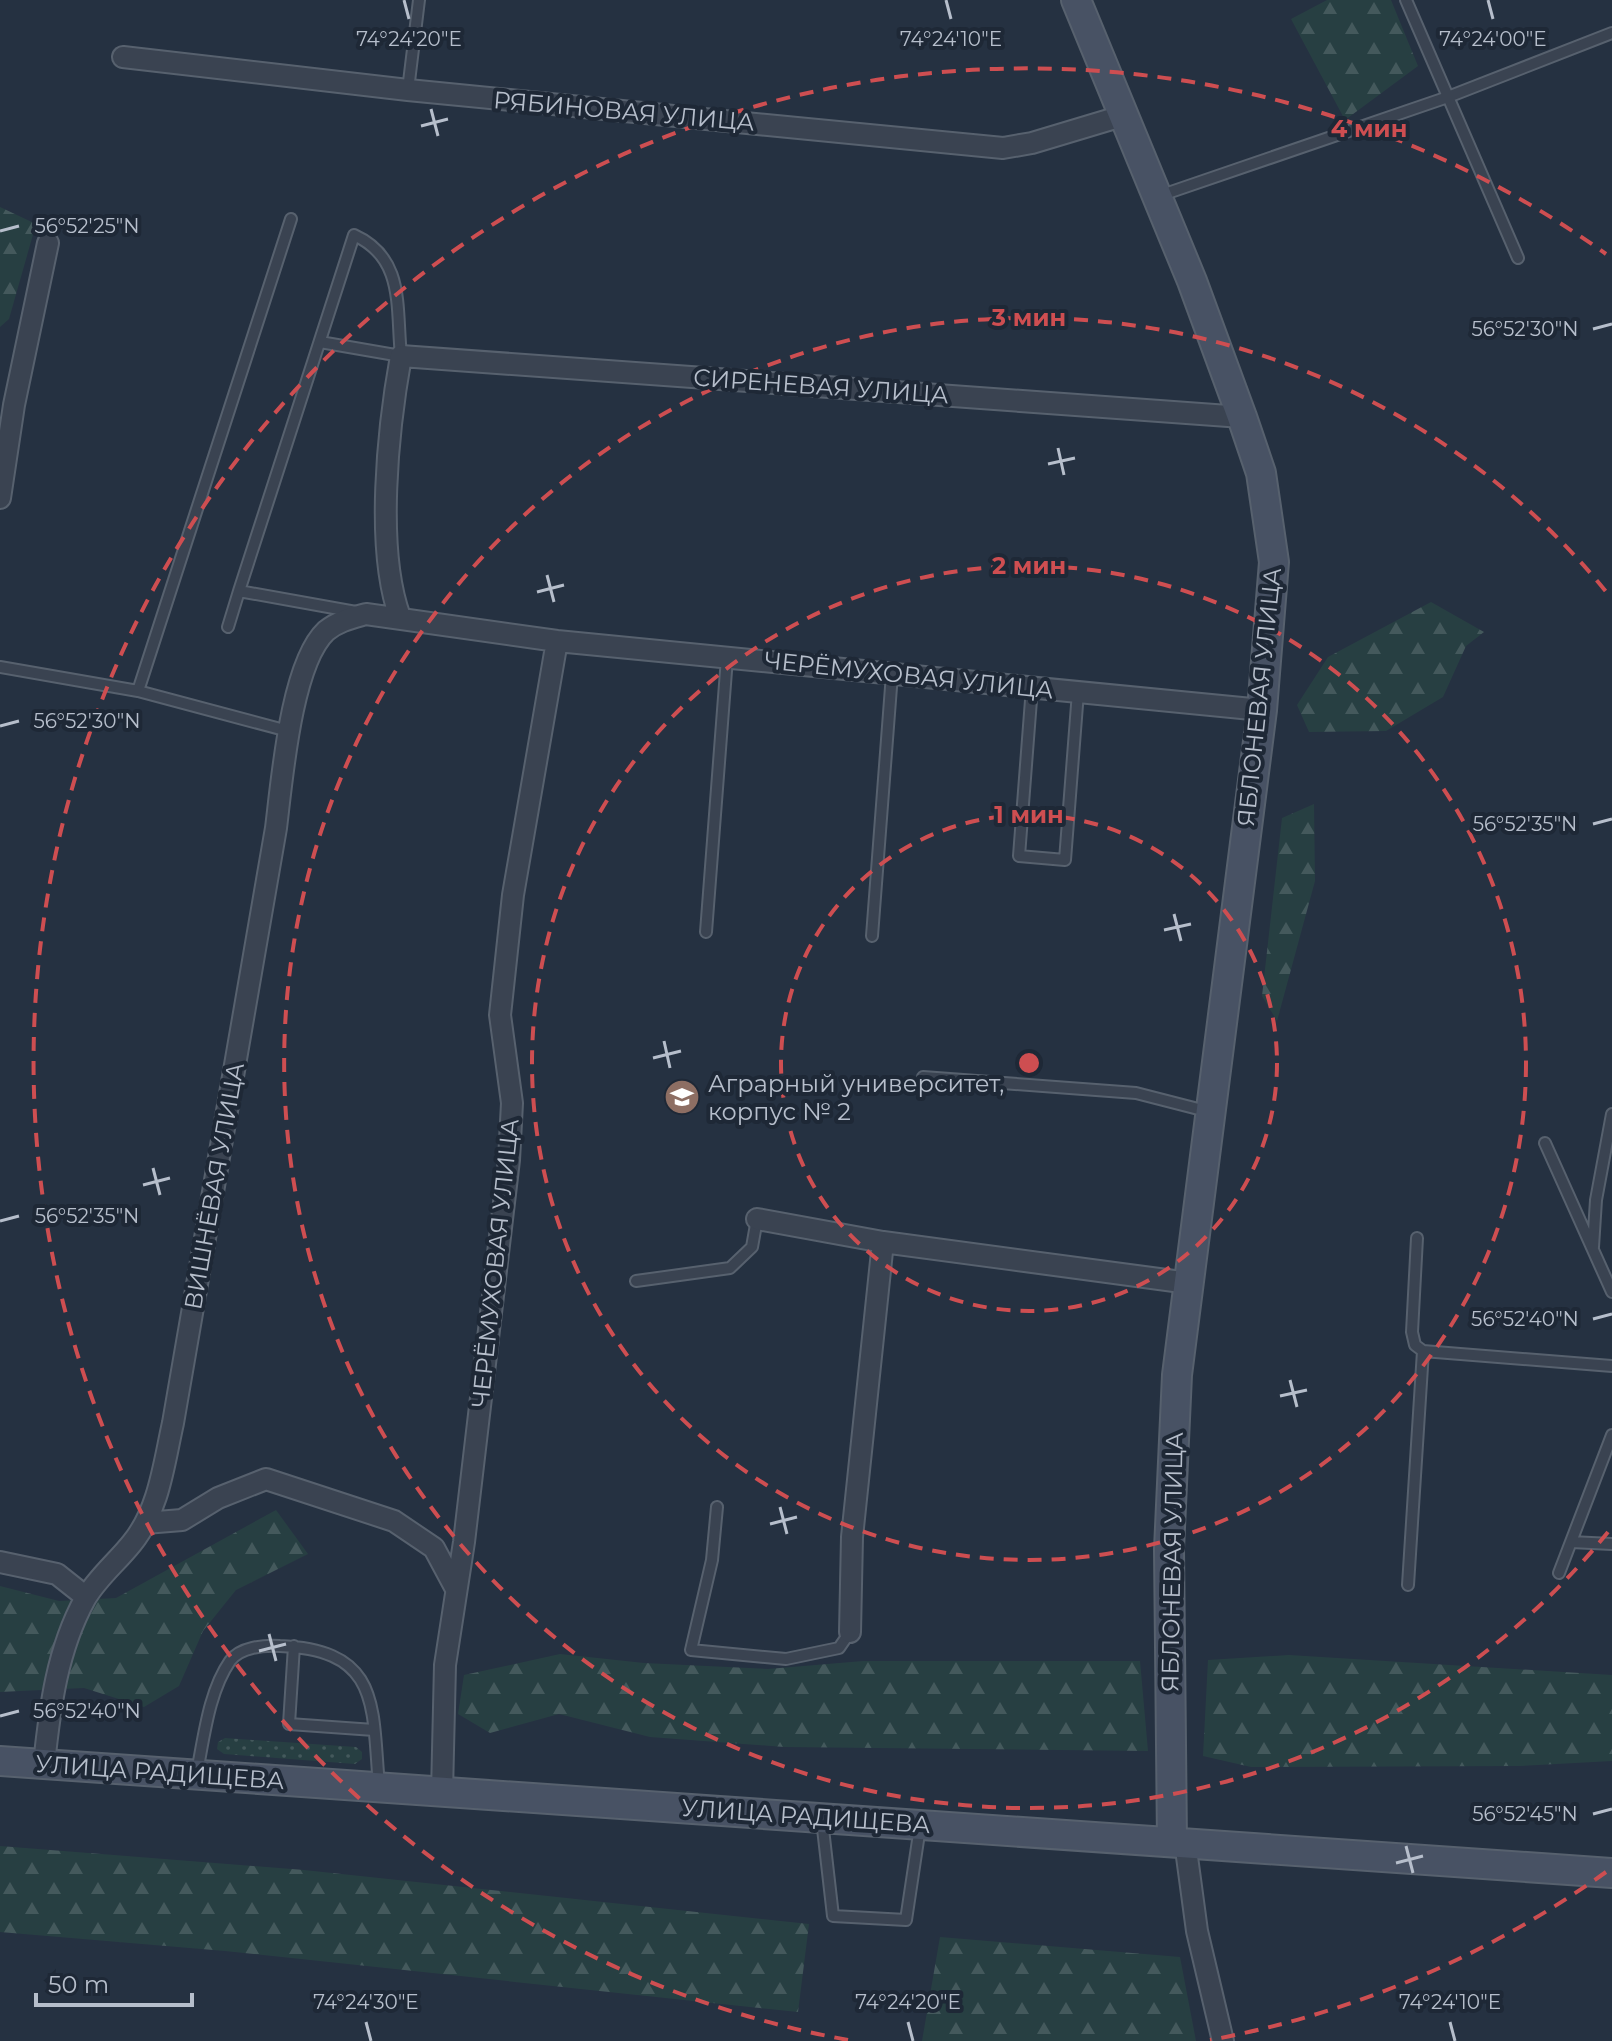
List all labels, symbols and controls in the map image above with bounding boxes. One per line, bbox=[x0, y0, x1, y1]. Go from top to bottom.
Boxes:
text: 74°24'20"E bbox=[356, 27, 462, 51]
text: 74°24'10"E bbox=[900, 27, 1002, 51]
text: 74°24'00"E bbox=[1439, 27, 1547, 51]
street label: РЯБИНОВАЯ УЛИЦА bbox=[492, 85, 756, 137]
text: 4 мин bbox=[1331, 114, 1407, 143]
text: 56°52'25"N bbox=[34, 214, 140, 238]
text: 3 мин bbox=[991, 303, 1066, 332]
text: 56°52'30"N bbox=[1472, 317, 1578, 341]
street label: СИРЕНЕВАЯ УЛИЦА bbox=[692, 363, 950, 409]
text: 2 мин bbox=[992, 551, 1066, 580]
street label: ЯБЛОНЕВАЯ УЛИЦА bbox=[1231, 566, 1287, 828]
street label: ЧЕРЁМУХОВАЯ УЛИЦА bbox=[763, 645, 1055, 705]
text: 56°52'30"N bbox=[34, 709, 140, 733]
text: 1 мин bbox=[994, 800, 1064, 829]
text: 56°52'35"N bbox=[1473, 812, 1577, 836]
centre of rings bbox=[1015, 1049, 1043, 1077]
street label: ВИШНЁВАЯ УЛИЦА bbox=[178, 1060, 250, 1312]
place label: Аграрный университет, корпус № 2 bbox=[708, 1069, 1004, 1126]
school or university icon: Аграрный университет, корпус № 2 bbox=[663, 1078, 701, 1116]
street label: ЧЕРЁМУХОВАЯ УЛИЦА bbox=[465, 1117, 525, 1409]
text: 56°52'35"N bbox=[35, 1204, 139, 1228]
text: 56°52'40"N bbox=[1471, 1307, 1579, 1331]
street label: ЯБЛОНЕВАЯ УЛИЦА bbox=[1155, 1432, 1189, 1692]
text: 56°52'40"N bbox=[33, 1699, 141, 1723]
street label: УЛИЦА РАДИЩЕВА bbox=[35, 1749, 286, 1795]
street label: УЛИЦА РАДИЩЕВА bbox=[681, 1793, 932, 1839]
text: 56°52'45"N bbox=[1472, 1802, 1578, 1826]
scale bar bbox=[36, 1957, 192, 2007]
text: 50 m bbox=[48, 1970, 109, 1999]
text: 74°24'30"E bbox=[313, 1990, 419, 2014]
text: 74°24'20"E bbox=[855, 1990, 961, 2014]
text: 74°24'10"E bbox=[1399, 1990, 1501, 2014]

